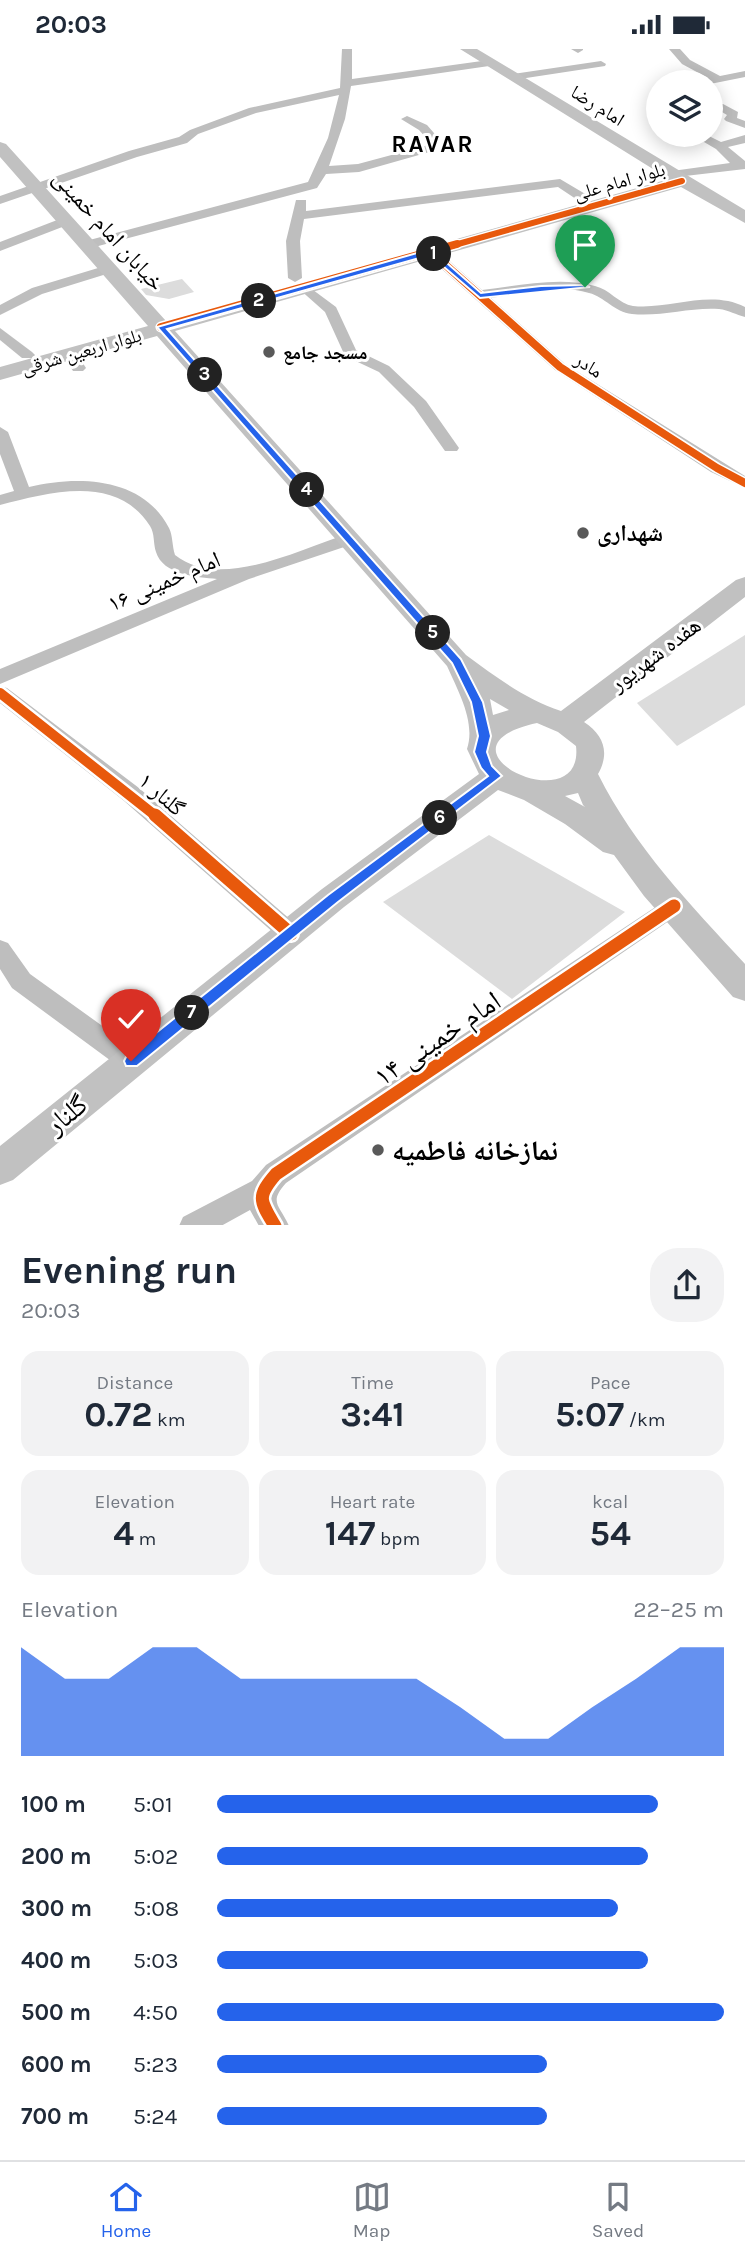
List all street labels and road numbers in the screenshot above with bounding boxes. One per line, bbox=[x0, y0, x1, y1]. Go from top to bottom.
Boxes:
street label: امام رضا bbox=[566, 81, 628, 132]
street label: بلوار امام علی bbox=[571, 158, 668, 207]
street label: خیابان امام خمینی bbox=[46, 164, 170, 298]
street label: بلوار اربعین شرقی bbox=[19, 324, 144, 380]
street label: مادر bbox=[570, 348, 606, 383]
street label: امام خمینی ۱۶ bbox=[104, 546, 225, 619]
street label: هفده شهریور bbox=[604, 611, 706, 698]
street label: گلنار ۱ bbox=[133, 767, 191, 822]
street label: امام خمینی ۱۴ bbox=[368, 984, 508, 1094]
street label: گلنار bbox=[38, 1087, 94, 1142]

